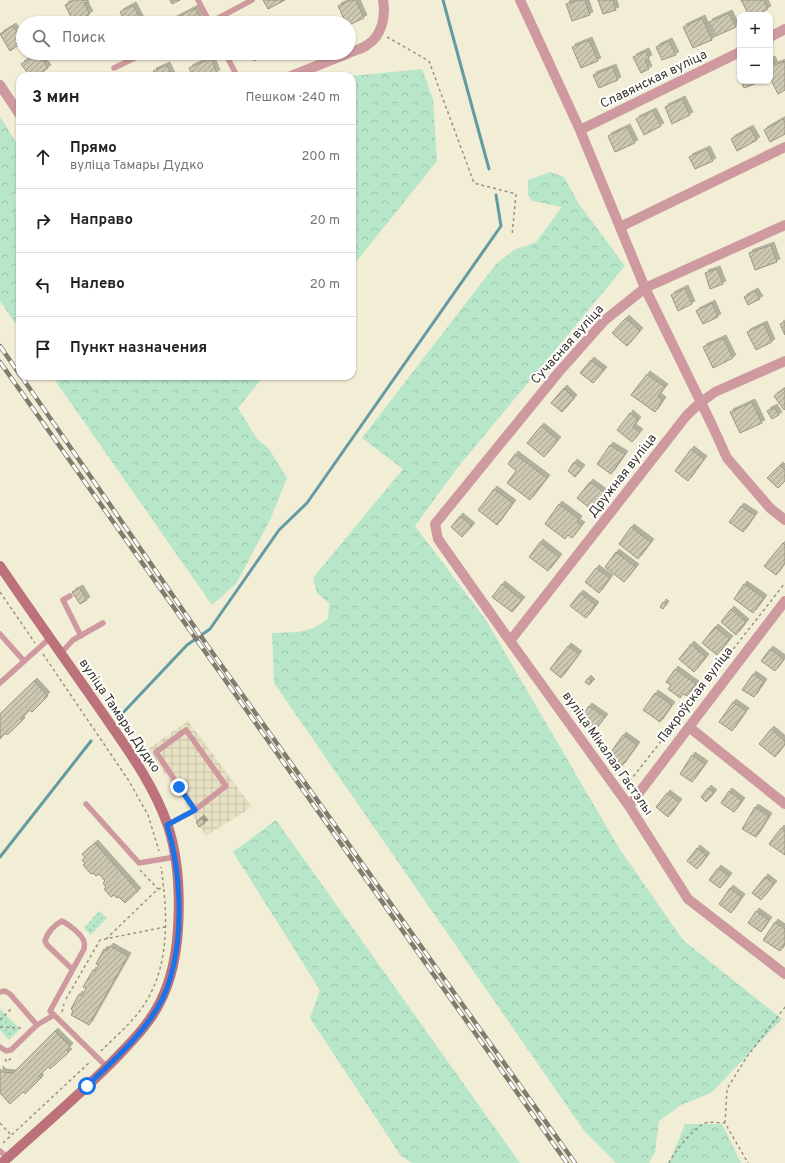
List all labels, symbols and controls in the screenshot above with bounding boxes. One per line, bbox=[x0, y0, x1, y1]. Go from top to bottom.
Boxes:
map controls bbox=[737, 12, 773, 84]
button: + bbox=[737, 12, 773, 48]
search box bbox=[16, 16, 356, 60]
icon: search bbox=[30, 27, 52, 49]
text: Поиск bbox=[62, 29, 106, 48]
street label: Славянская вуліца bbox=[598, 47, 710, 113]
button: − bbox=[737, 48, 773, 84]
text: 3 мин bbox=[32, 87, 80, 109]
text: Пешком · 240 m bbox=[245, 90, 340, 106]
text: Прямо bbox=[70, 139, 117, 158]
icon: ahead bbox=[32, 146, 54, 168]
text: 200 m bbox=[301, 149, 340, 165]
text: вуліца Тамары Дудко bbox=[70, 158, 204, 174]
icon: right bbox=[32, 210, 54, 232]
text: Направо bbox=[70, 211, 133, 230]
text: 20 m bbox=[310, 213, 340, 229]
icon: left bbox=[32, 274, 54, 296]
text: Налево bbox=[70, 275, 125, 294]
text: 20 m bbox=[310, 277, 340, 293]
street label: Сучасная вуліца bbox=[528, 302, 608, 388]
icon: arrive bbox=[32, 338, 54, 360]
text: Пункт назначения bbox=[70, 339, 207, 358]
street label: Дружная вуліца bbox=[585, 431, 661, 521]
street label: Пакроўская вуліца bbox=[655, 644, 737, 746]
street label: вуліца Тамары Дудко bbox=[75, 656, 163, 776]
street label: вуліца Мікалая Гастэлы bbox=[558, 689, 656, 819]
route end bbox=[170, 778, 188, 796]
route start bbox=[78, 1077, 96, 1095]

